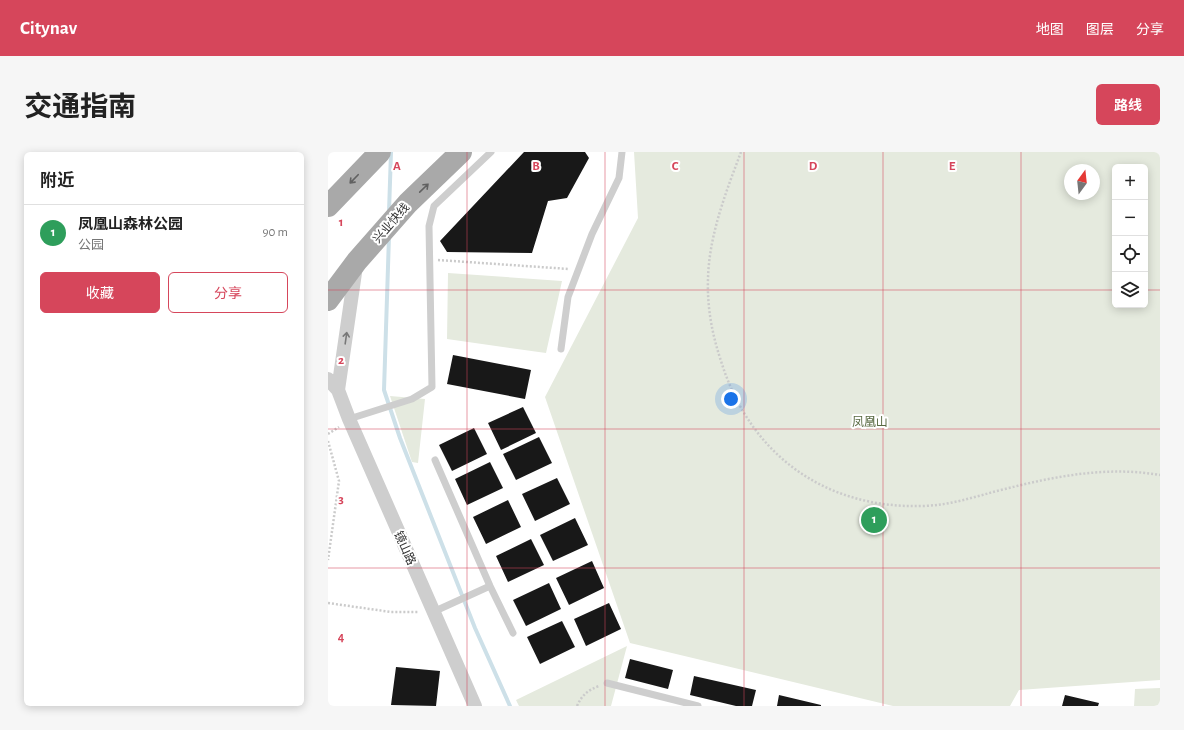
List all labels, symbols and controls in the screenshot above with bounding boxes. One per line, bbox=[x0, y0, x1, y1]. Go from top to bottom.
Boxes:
text: Citynav bbox=[20, 19, 77, 38]
text: 地图 bbox=[1036, 23, 1064, 37]
text: 图层 bbox=[1086, 23, 1114, 37]
text: 分享 bbox=[1136, 23, 1164, 37]
button: 路线 bbox=[1096, 84, 1160, 125]
text: 交通指南 bbox=[24, 94, 136, 122]
text: A bbox=[393, 160, 401, 173]
text: B bbox=[532, 160, 540, 173]
text: C bbox=[672, 160, 679, 173]
text: D bbox=[809, 160, 818, 173]
text: E bbox=[949, 160, 956, 173]
north arrow bbox=[1064, 164, 1100, 200]
map controls bbox=[1112, 164, 1148, 308]
button: + bbox=[1112, 164, 1148, 200]
text: 附近 bbox=[40, 172, 74, 189]
one-way arrow bbox=[350, 173, 359, 183]
one-way arrow bbox=[419, 183, 429, 193]
button: − bbox=[1112, 200, 1148, 236]
street label: 兴业快线 bbox=[371, 201, 411, 245]
text: 1 bbox=[339, 216, 343, 229]
text: 凤凰山森林公园 bbox=[78, 217, 183, 232]
text: 1 bbox=[51, 226, 55, 239]
text: 90 m bbox=[262, 226, 288, 239]
button: locate bbox=[1112, 236, 1148, 272]
text: 公园 bbox=[78, 239, 104, 252]
button: 收藏 bbox=[40, 272, 160, 313]
button: 分享 bbox=[168, 272, 288, 313]
button: layers bbox=[1112, 272, 1148, 308]
one-way arrow bbox=[342, 332, 350, 345]
text: 2 bbox=[338, 354, 344, 367]
your location bbox=[721, 389, 741, 409]
park label: 凤凰山 bbox=[852, 416, 888, 428]
text: 3 bbox=[338, 493, 344, 506]
pin: 1 bbox=[861, 505, 887, 535]
street label: 镜山路 bbox=[392, 529, 419, 567]
text: 4 bbox=[338, 631, 345, 644]

